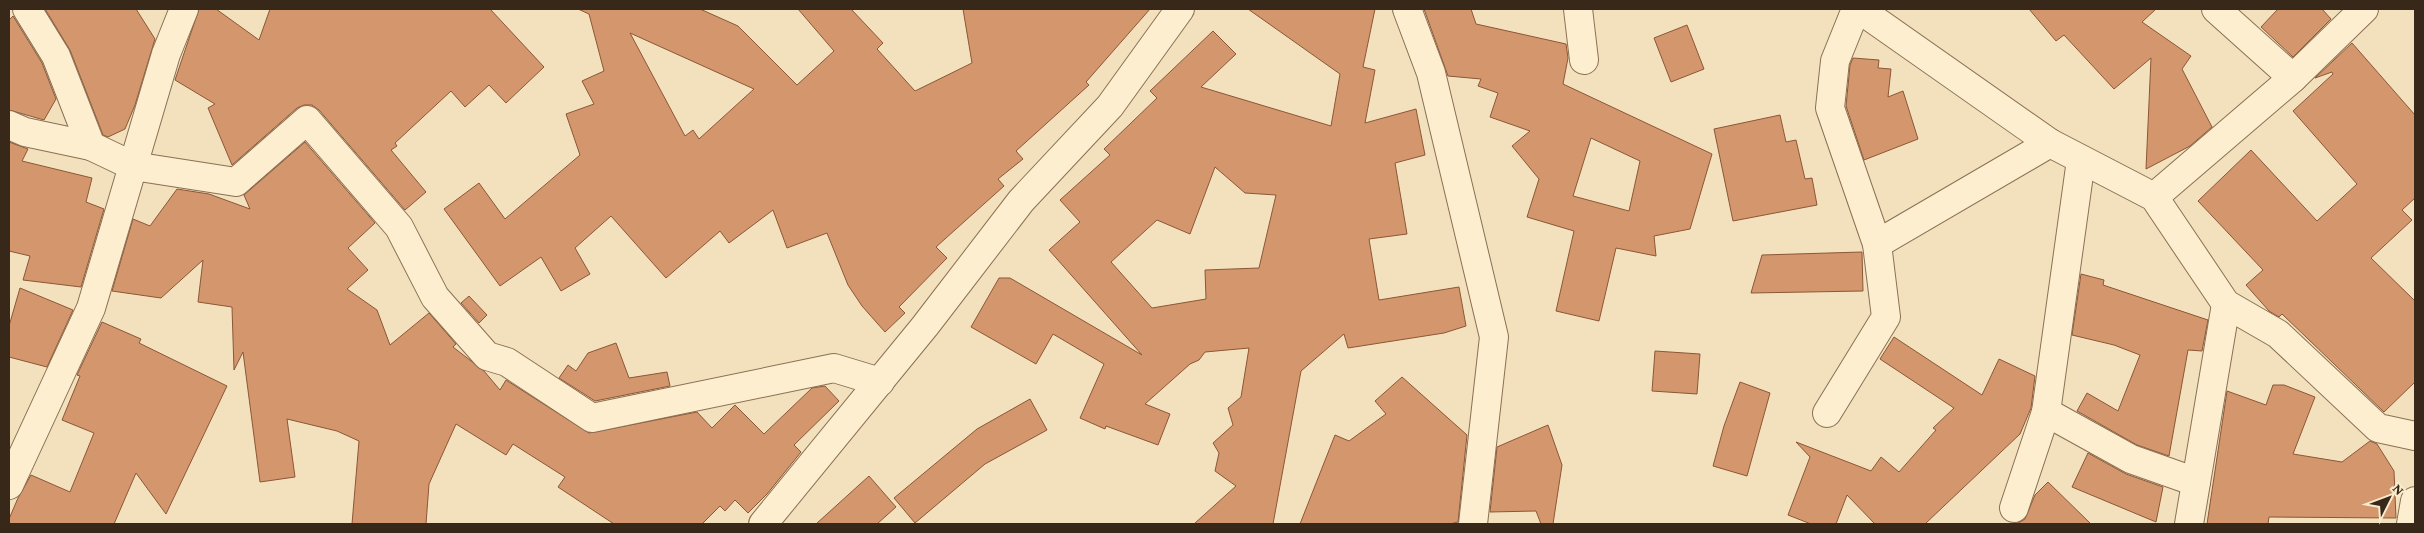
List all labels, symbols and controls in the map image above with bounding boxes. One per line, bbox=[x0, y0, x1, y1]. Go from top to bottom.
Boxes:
north arrow bbox=[2364, 473, 2414, 523]
text: N bbox=[2390, 480, 2408, 499]

